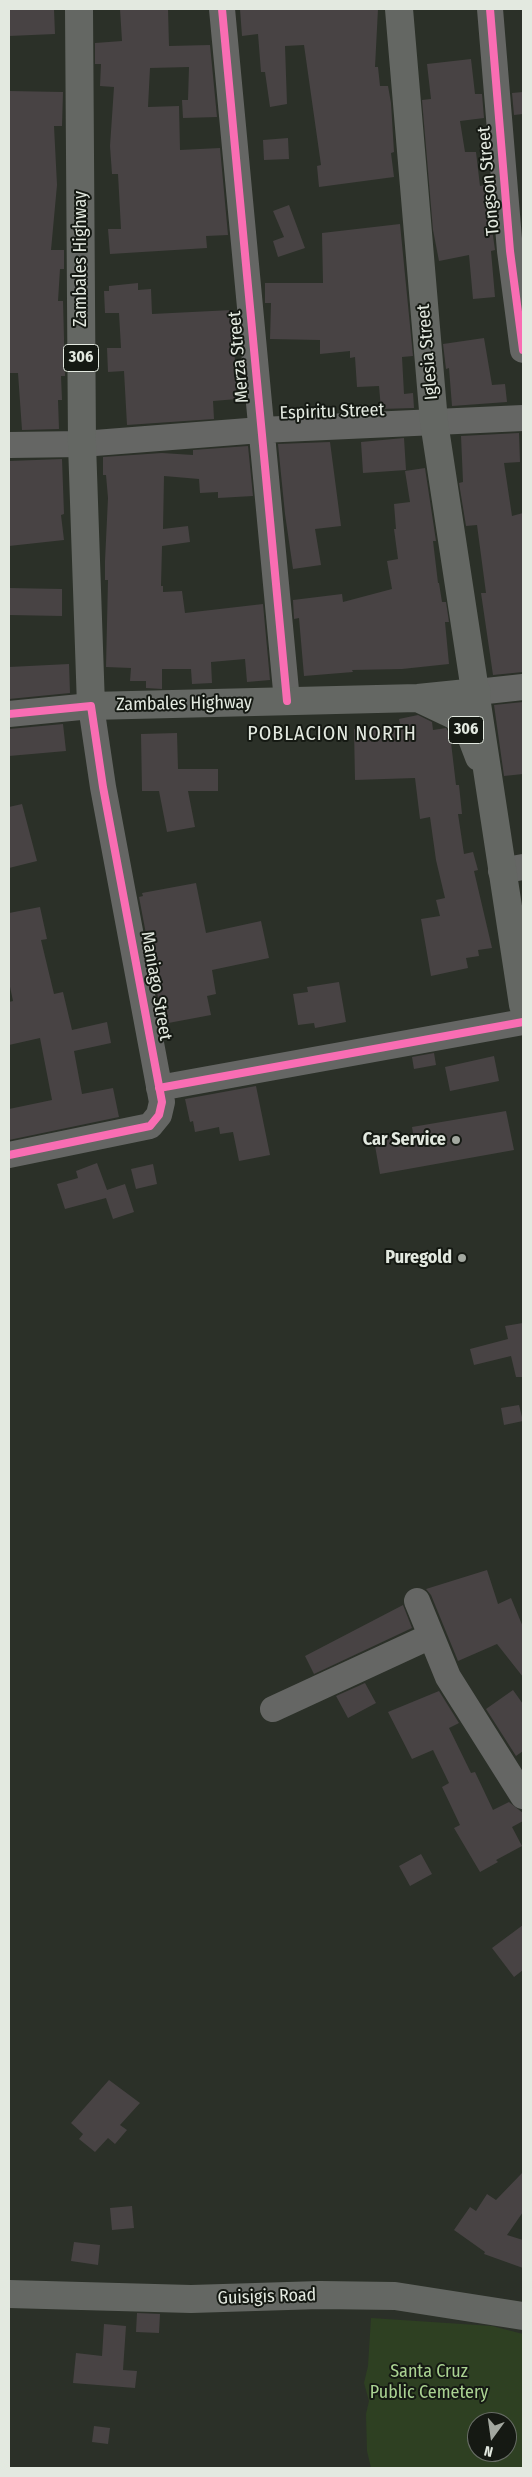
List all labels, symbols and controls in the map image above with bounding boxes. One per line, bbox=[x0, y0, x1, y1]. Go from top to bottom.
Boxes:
street label: Tongson Street bbox=[473, 125, 505, 237]
street label: Zambales Highway bbox=[70, 191, 92, 327]
street label: Iglesia Street bbox=[413, 303, 443, 401]
street label: Merza Street bbox=[224, 310, 254, 404]
road number: 306 bbox=[64, 344, 98, 372]
street label: Espiritu Street bbox=[279, 399, 385, 425]
street label: Zambales Highway bbox=[116, 692, 252, 716]
road number: 306 bbox=[448, 716, 484, 744]
district label: POBLACION NORTH bbox=[245, 722, 419, 746]
street label: Maniago Street bbox=[136, 930, 176, 1042]
place label: Car Service bbox=[363, 1129, 446, 1151]
marker: Car Service bbox=[450, 1134, 462, 1146]
place label: Puregold bbox=[385, 1247, 452, 1269]
marker: Puregold bbox=[456, 1252, 468, 1264]
street label: Guisigis Road bbox=[217, 2284, 317, 2310]
park label: Santa Cruz Public Cemetery bbox=[370, 2361, 488, 2404]
north arrow bbox=[467, 2412, 517, 2462]
text: N bbox=[482, 2442, 495, 2460]

